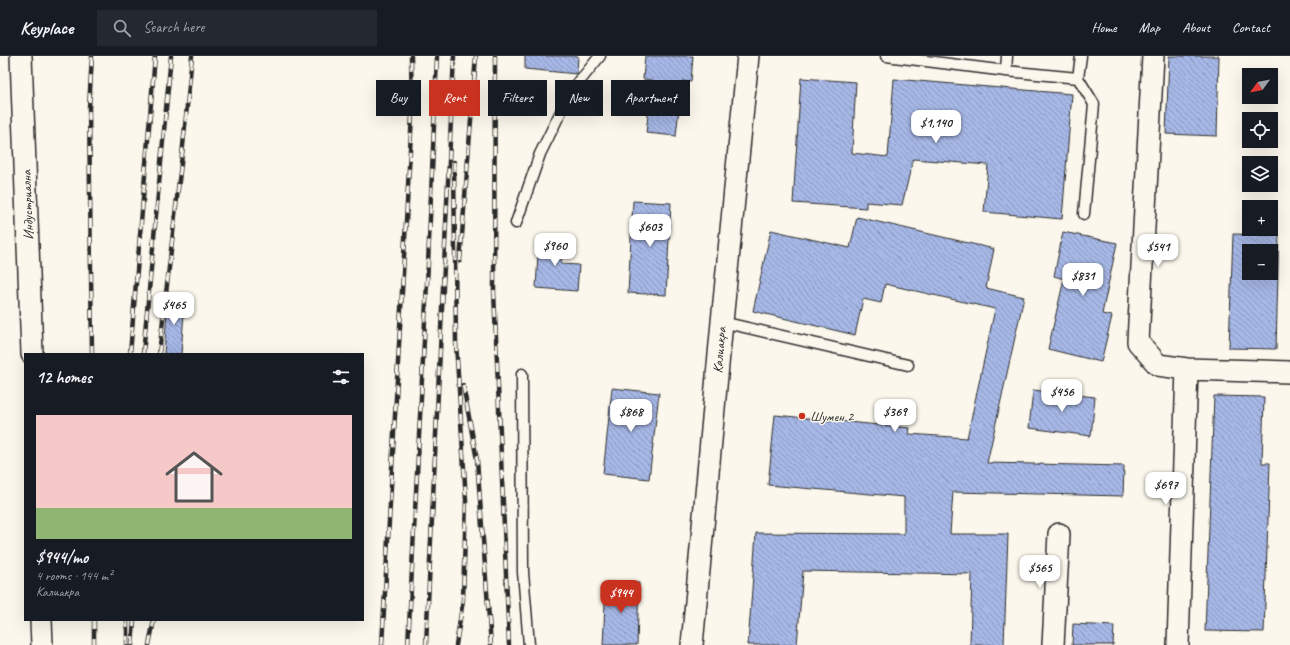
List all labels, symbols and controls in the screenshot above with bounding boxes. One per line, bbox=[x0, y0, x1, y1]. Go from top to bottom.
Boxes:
search box bbox=[97, 10, 377, 46]
text: Keyplace bbox=[20, 16, 73, 40]
icon: search bbox=[111, 17, 133, 39]
text: Search here bbox=[143, 18, 204, 37]
text: Home bbox=[1091, 19, 1117, 36]
text: Map bbox=[1139, 19, 1160, 36]
text: About bbox=[1182, 19, 1210, 36]
text: Contact bbox=[1232, 19, 1270, 36]
north arrow bbox=[1242, 68, 1278, 104]
map controls bbox=[1242, 68, 1278, 280]
chip: Buy bbox=[376, 80, 421, 116]
chip: Rent bbox=[429, 80, 480, 116]
chip: Filters bbox=[488, 80, 547, 116]
chip: New bbox=[555, 80, 603, 116]
chip: Apartment bbox=[611, 80, 690, 116]
pin: $1,140 bbox=[903, 110, 969, 144]
button: locate bbox=[1242, 112, 1278, 148]
text: $1,140 bbox=[920, 115, 952, 131]
button: layers bbox=[1242, 156, 1278, 192]
street label: Индустриална bbox=[18, 169, 37, 240]
button: + bbox=[1242, 200, 1278, 236]
pin: $603 bbox=[626, 214, 674, 248]
text: $603 bbox=[638, 219, 662, 235]
pin: $960 bbox=[531, 233, 579, 267]
pin: $541 bbox=[1134, 234, 1182, 268]
text: $960 bbox=[543, 238, 567, 254]
text: $541 bbox=[1146, 239, 1170, 255]
button: − bbox=[1242, 244, 1278, 280]
pin: $831 bbox=[1059, 263, 1107, 297]
text: $831 bbox=[1071, 268, 1095, 284]
pin: $465 bbox=[150, 292, 198, 326]
text: $465 bbox=[162, 297, 186, 313]
street label: Калиакра bbox=[709, 325, 730, 374]
icon: filters bbox=[330, 366, 352, 388]
text: 12 homes bbox=[36, 367, 92, 388]
pin: $456 bbox=[1038, 379, 1086, 413]
text: $456 bbox=[1050, 384, 1074, 400]
pin: $868 bbox=[607, 399, 655, 433]
pin: $369 bbox=[871, 399, 919, 433]
text: $868 bbox=[619, 404, 643, 420]
text: $369 bbox=[883, 404, 907, 420]
place label: Шумен 2 bbox=[810, 408, 855, 425]
marker: Шумен 2 bbox=[797, 411, 807, 421]
icon: home bbox=[158, 441, 230, 513]
pin: $697 bbox=[1142, 472, 1190, 506]
text: $697 bbox=[1154, 477, 1178, 493]
text: $944/mo bbox=[36, 547, 88, 568]
pin: $565 bbox=[1016, 555, 1064, 589]
text: $565 bbox=[1028, 560, 1052, 576]
text: 4 rooms · 144 m² bbox=[36, 568, 112, 584]
pin: $944 bbox=[597, 580, 645, 614]
text: Калиакра bbox=[36, 584, 79, 600]
text: $944 bbox=[609, 585, 633, 601]

